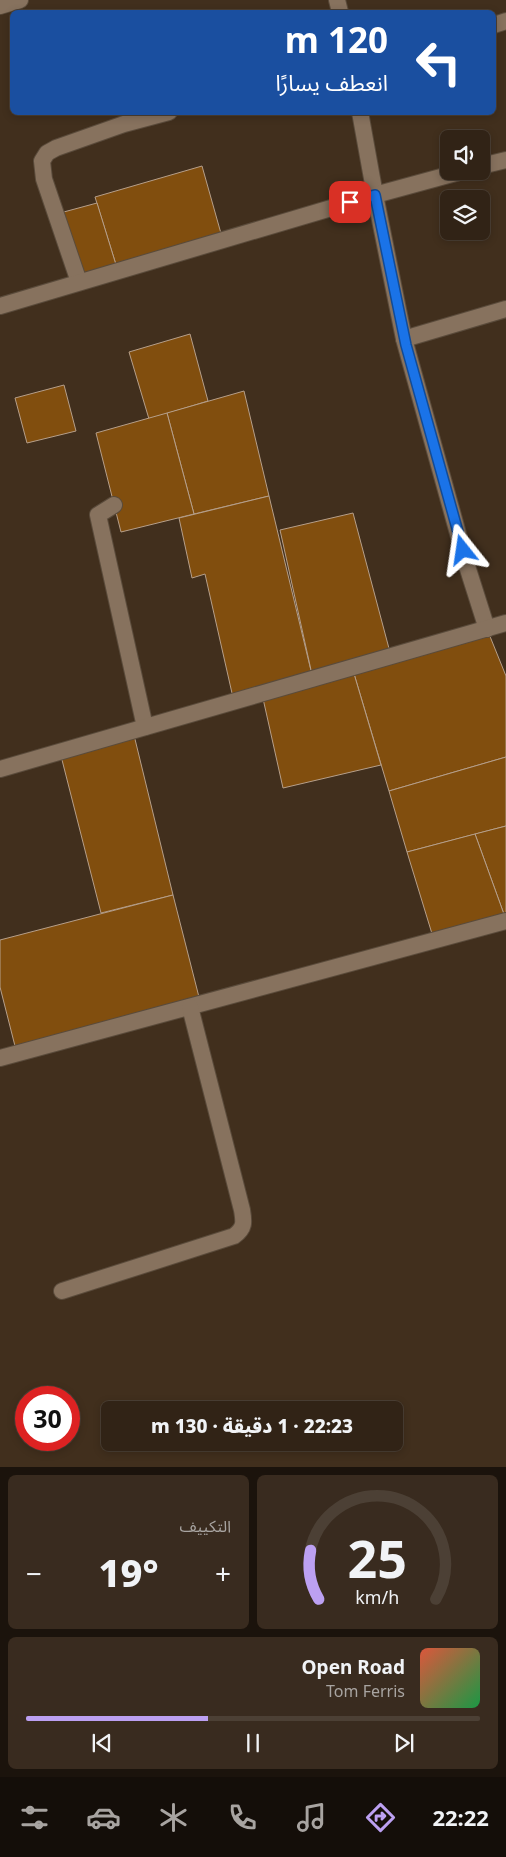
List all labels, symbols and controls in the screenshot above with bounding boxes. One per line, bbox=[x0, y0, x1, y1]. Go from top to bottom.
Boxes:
text: 120 m bbox=[285, 16, 388, 63]
icon: left bbox=[406, 30, 471, 95]
text: انعطف يسارًا bbox=[275, 67, 388, 97]
map controls bbox=[440, 130, 490, 240]
button: sound bbox=[440, 130, 490, 180]
pin bbox=[329, 181, 371, 223]
icon: arrive bbox=[336, 188, 364, 216]
button: layers bbox=[440, 190, 490, 240]
position arrow bbox=[436, 523, 488, 575]
speed limit sign: 30 bbox=[15, 1386, 80, 1451]
text: 22:23 · 1 دقيقة · 130 m bbox=[151, 1413, 353, 1439]
text: التكييف bbox=[179, 1515, 231, 1537]
text: 25 bbox=[348, 1522, 407, 1593]
text: 19° bbox=[98, 1546, 159, 1598]
text: − bbox=[26, 1554, 42, 1592]
text: + bbox=[215, 1554, 231, 1592]
text: km/h bbox=[356, 1585, 399, 1609]
text: Open Road bbox=[302, 1654, 405, 1680]
text: Tom Ferris bbox=[326, 1680, 405, 1702]
icon: previous bbox=[88, 1729, 116, 1757]
icon: pause bbox=[239, 1729, 267, 1757]
icon: next bbox=[390, 1729, 418, 1757]
icon: filters bbox=[17, 1800, 52, 1835]
icon: car bbox=[86, 1800, 121, 1835]
icon: climate bbox=[156, 1800, 191, 1835]
icon: phone bbox=[225, 1800, 260, 1835]
icon: music bbox=[294, 1800, 329, 1835]
icon: directions bbox=[363, 1800, 398, 1835]
text: 22:22 bbox=[432, 1802, 489, 1832]

